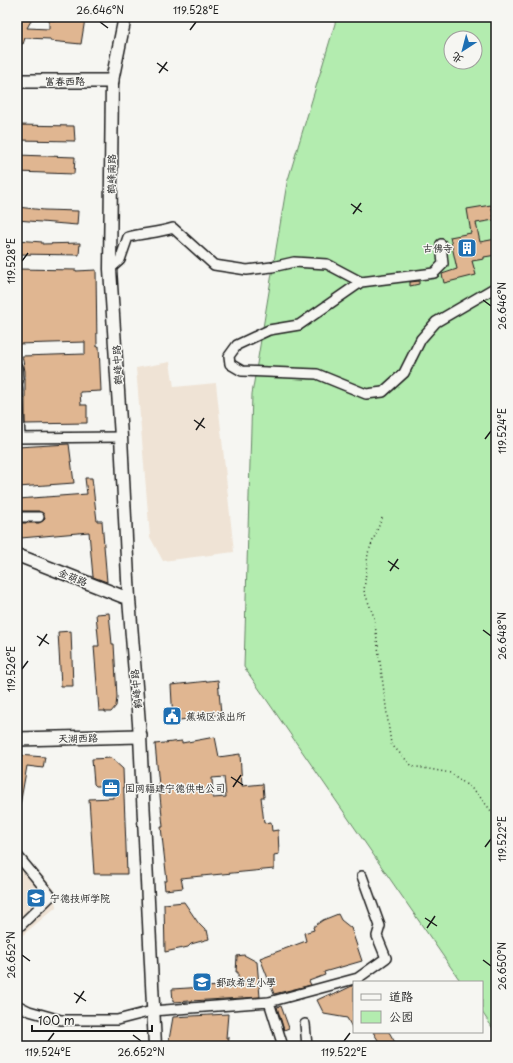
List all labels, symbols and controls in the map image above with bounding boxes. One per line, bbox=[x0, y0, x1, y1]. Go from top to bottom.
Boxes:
text: 26.646°N bbox=[76, 2, 124, 17]
text: 119.528°E bbox=[173, 2, 219, 17]
north arrow bbox=[443, 30, 483, 70]
text: 北 bbox=[447, 48, 466, 69]
street label: 富春西路 bbox=[45, 73, 85, 88]
street label: 鹤峰南路 bbox=[103, 154, 118, 194]
building icon: 古佛寺 bbox=[456, 237, 478, 259]
text: 119.528°E bbox=[3, 238, 18, 284]
place label: 古佛寺 bbox=[423, 240, 453, 255]
text: 26.646°N bbox=[494, 282, 509, 330]
street label: 鹤峰中路 bbox=[108, 345, 125, 385]
text: 119.524°E bbox=[494, 408, 509, 454]
street label: 金葫路 bbox=[56, 564, 90, 589]
text: 26.648°N bbox=[494, 612, 509, 660]
text: 119.526°E bbox=[3, 646, 18, 692]
street label: 鹤峰中路 bbox=[126, 668, 145, 710]
public building icon: 蕉城区派出所 bbox=[161, 705, 183, 727]
place label: 蕉城区派出所 bbox=[186, 708, 246, 723]
street label: 天湖西路 bbox=[58, 730, 98, 745]
office icon: 国网福建宁德供电公司 bbox=[100, 777, 122, 799]
place label: 国网福建宁德供电公司 bbox=[125, 780, 225, 795]
text: 119.522°E bbox=[494, 816, 509, 862]
school or university icon: 宁德技师学院 bbox=[25, 887, 47, 909]
place label: 宁德技师学院 bbox=[50, 890, 110, 905]
text: 26.652°N bbox=[3, 931, 18, 979]
text: 26.650°N bbox=[494, 942, 509, 990]
school or university icon: 郵政希望小學 bbox=[191, 971, 213, 993]
place label: 郵政希望小學 bbox=[216, 974, 276, 989]
legend bbox=[353, 981, 483, 1033]
text: 道路 bbox=[389, 987, 413, 1005]
scale bar bbox=[32, 1007, 152, 1033]
text: 公园 bbox=[389, 1007, 413, 1025]
text: 100 m bbox=[38, 1011, 75, 1029]
text: 119.524°E bbox=[25, 1044, 71, 1059]
text: 26.652°N bbox=[117, 1044, 165, 1059]
text: 119.522°E bbox=[321, 1044, 367, 1059]

